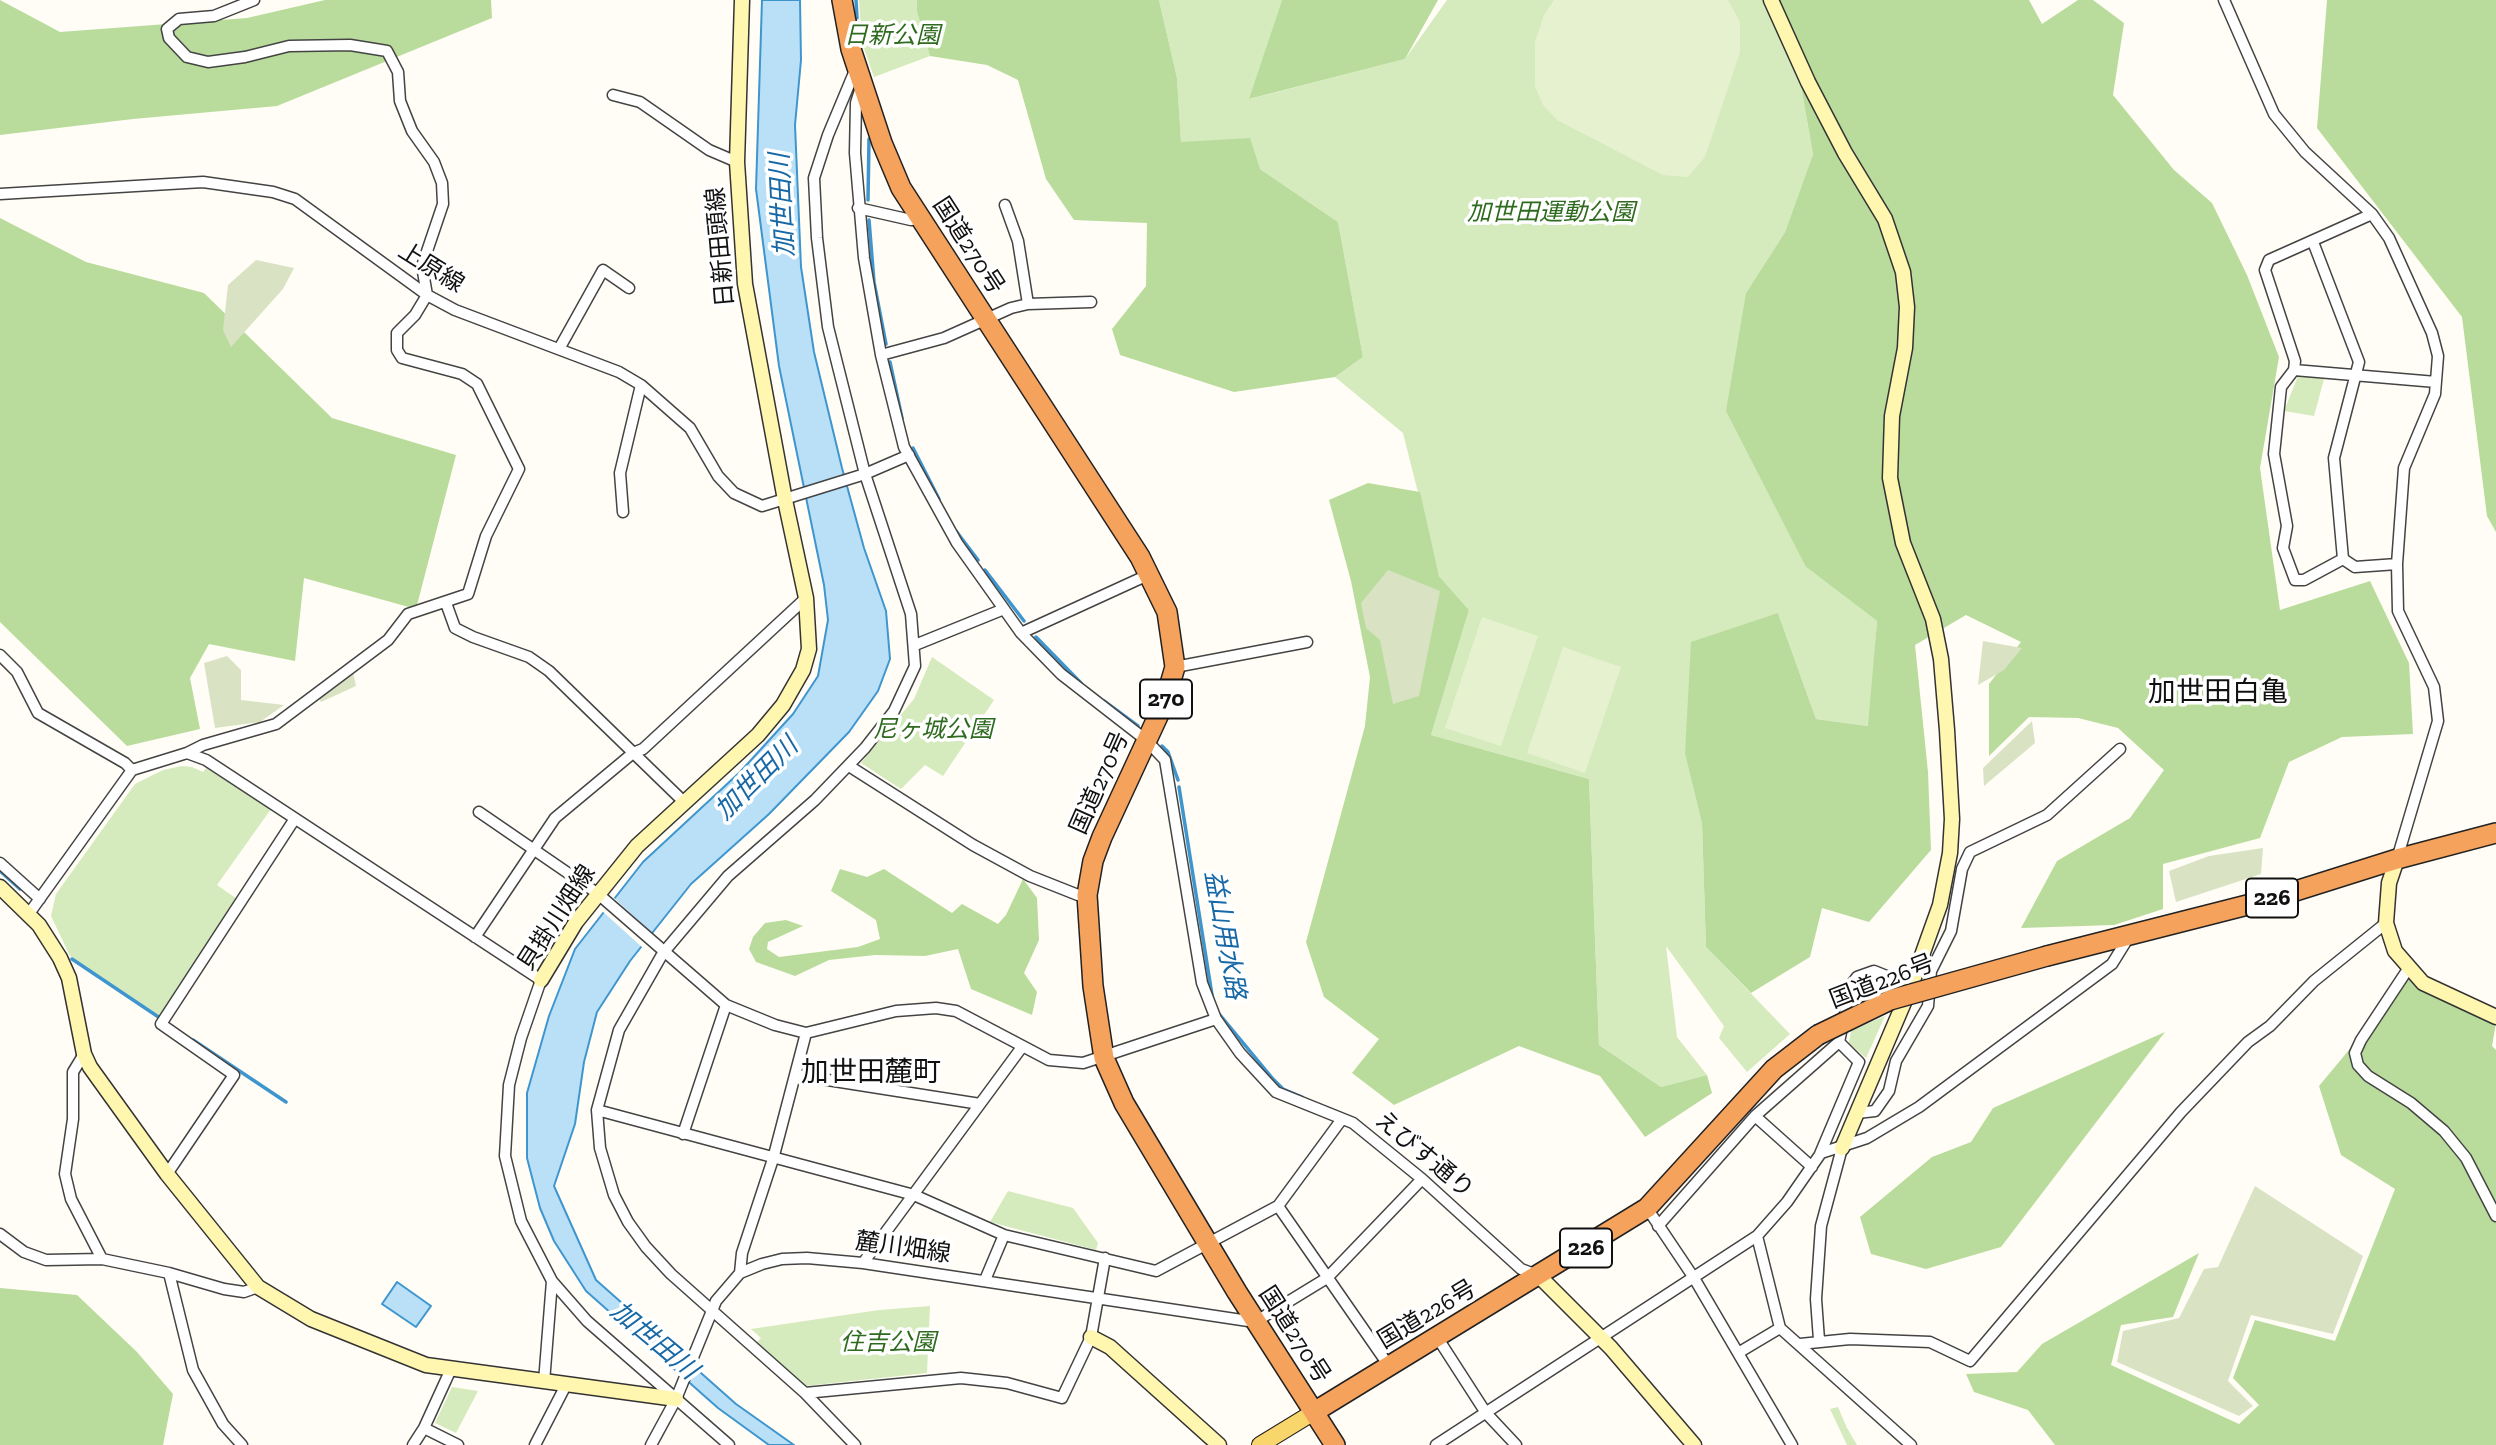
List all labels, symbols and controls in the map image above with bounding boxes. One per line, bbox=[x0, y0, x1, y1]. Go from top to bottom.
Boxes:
park label: 日新公園 bbox=[844, 22, 940, 50]
water label: 加世田川 bbox=[765, 152, 801, 258]
street label: 日新田頭線 bbox=[701, 186, 741, 308]
street label: 国道270号 bbox=[926, 192, 1010, 300]
park label: 加世田運動公園 bbox=[1467, 199, 1635, 227]
street label: 上原線 bbox=[393, 237, 469, 299]
district label: 加世田白亀 bbox=[2148, 676, 2288, 710]
road number: 270 bbox=[1140, 680, 1192, 719]
park label: 尼ヶ城公園 bbox=[873, 716, 993, 744]
street label: 国道270号 bbox=[1065, 727, 1135, 839]
water label: 加世田川 bbox=[709, 731, 805, 827]
street label: 貝掛川畑線 bbox=[512, 860, 602, 976]
water label: 益山用水路 bbox=[1197, 868, 1251, 1002]
road number: 226 bbox=[2246, 878, 2298, 917]
street label: 国道226号 bbox=[1826, 949, 1938, 1015]
district label: 加世田麓町 bbox=[801, 1056, 941, 1090]
street label: えびす通り bbox=[1369, 1105, 1479, 1205]
street label: 麓川畑線 bbox=[853, 1227, 953, 1269]
road number: 226 bbox=[1560, 1228, 1612, 1268]
street label: 国道226号 bbox=[1373, 1274, 1481, 1356]
street label: 国道270号 bbox=[1252, 1281, 1336, 1389]
water label: 加世田川 bbox=[604, 1296, 704, 1386]
park label: 住吉公園 bbox=[840, 1329, 936, 1357]

